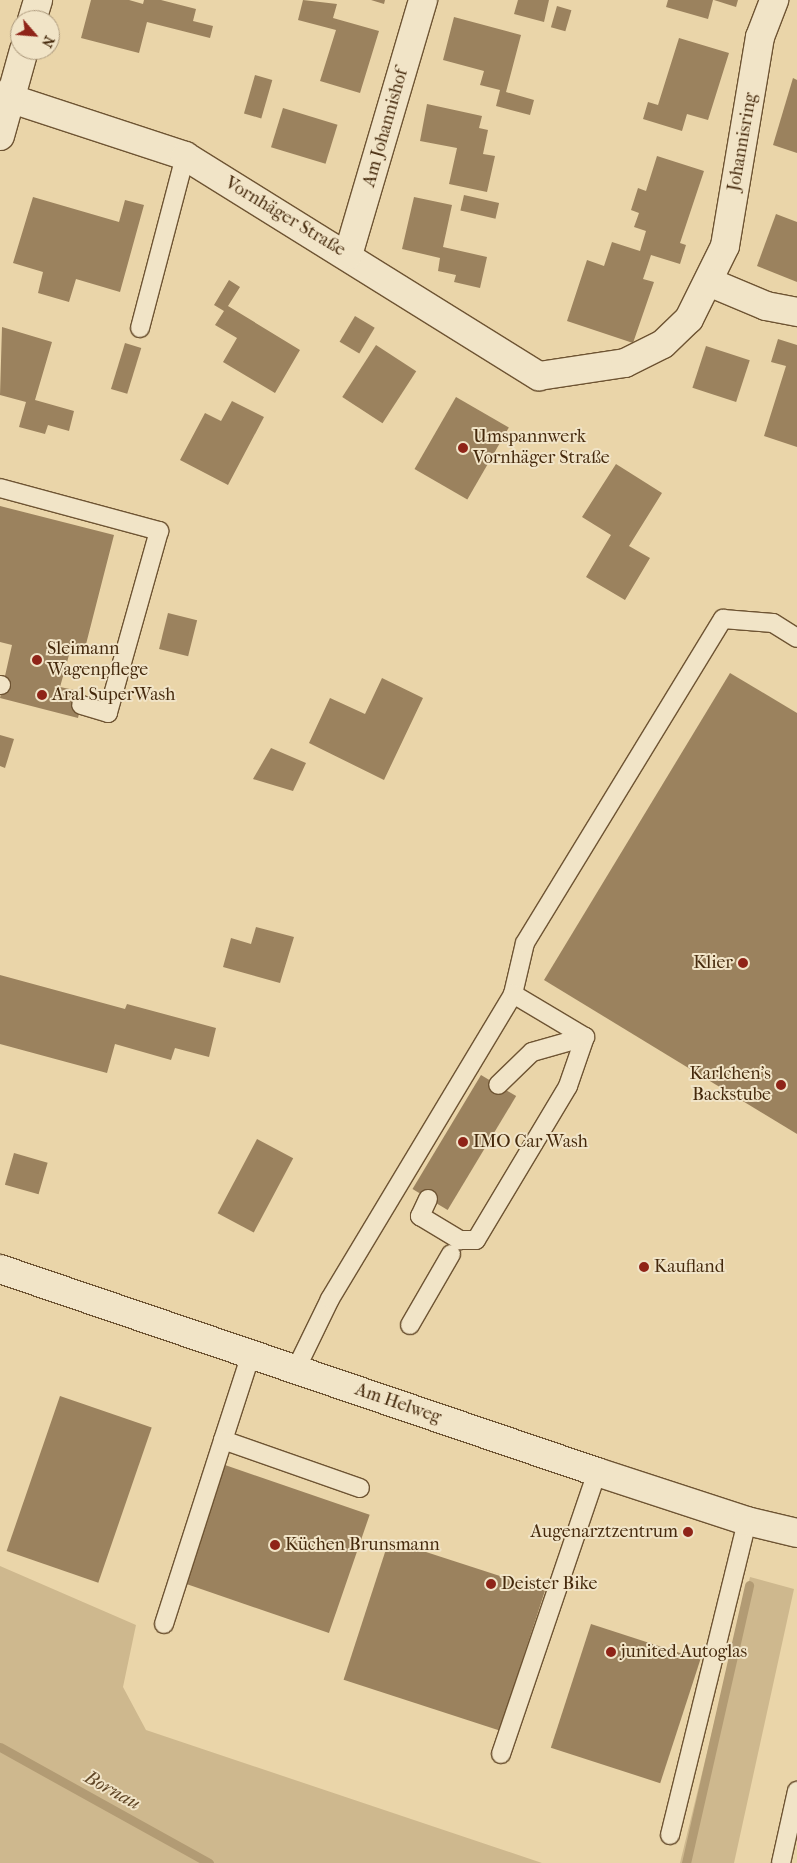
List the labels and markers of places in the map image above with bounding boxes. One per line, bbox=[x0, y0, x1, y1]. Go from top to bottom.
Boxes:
place label: Umspannwerk Vornhäger Straße bbox=[473, 427, 610, 469]
marker: Umspannwerk Vornhäger Straße bbox=[457, 442, 469, 454]
place label: Sleimann Wagenpflege bbox=[47, 639, 148, 682]
marker: Sleimann Wagenpflege bbox=[31, 654, 43, 666]
place label: Aral SuperWash bbox=[52, 684, 175, 706]
marker: Aral SuperWash bbox=[36, 689, 48, 701]
place label: Klier bbox=[693, 952, 733, 974]
marker: Klier bbox=[737, 957, 749, 969]
place label: Karlchen's Backstube bbox=[689, 1064, 771, 1106]
marker: Karlchen's Backstube bbox=[775, 1079, 787, 1091]
place label: IMO Car Wash bbox=[473, 1131, 588, 1153]
marker: IMO Car Wash bbox=[457, 1136, 469, 1148]
place label: Kaufland bbox=[654, 1256, 725, 1278]
marker: Kaufland bbox=[638, 1261, 650, 1273]
place label: Augenarztzentrum bbox=[531, 1521, 678, 1543]
marker: Augenarztzentrum bbox=[682, 1526, 694, 1538]
place label: Küchen Brunsmann bbox=[285, 1534, 440, 1556]
marker: Küchen Brunsmann bbox=[269, 1539, 281, 1551]
place label: Deister Bike bbox=[501, 1573, 597, 1595]
marker: Deister Bike bbox=[485, 1578, 497, 1590]
place label: junited Autoglas bbox=[621, 1641, 747, 1663]
marker: junited Autoglas bbox=[605, 1646, 617, 1658]

